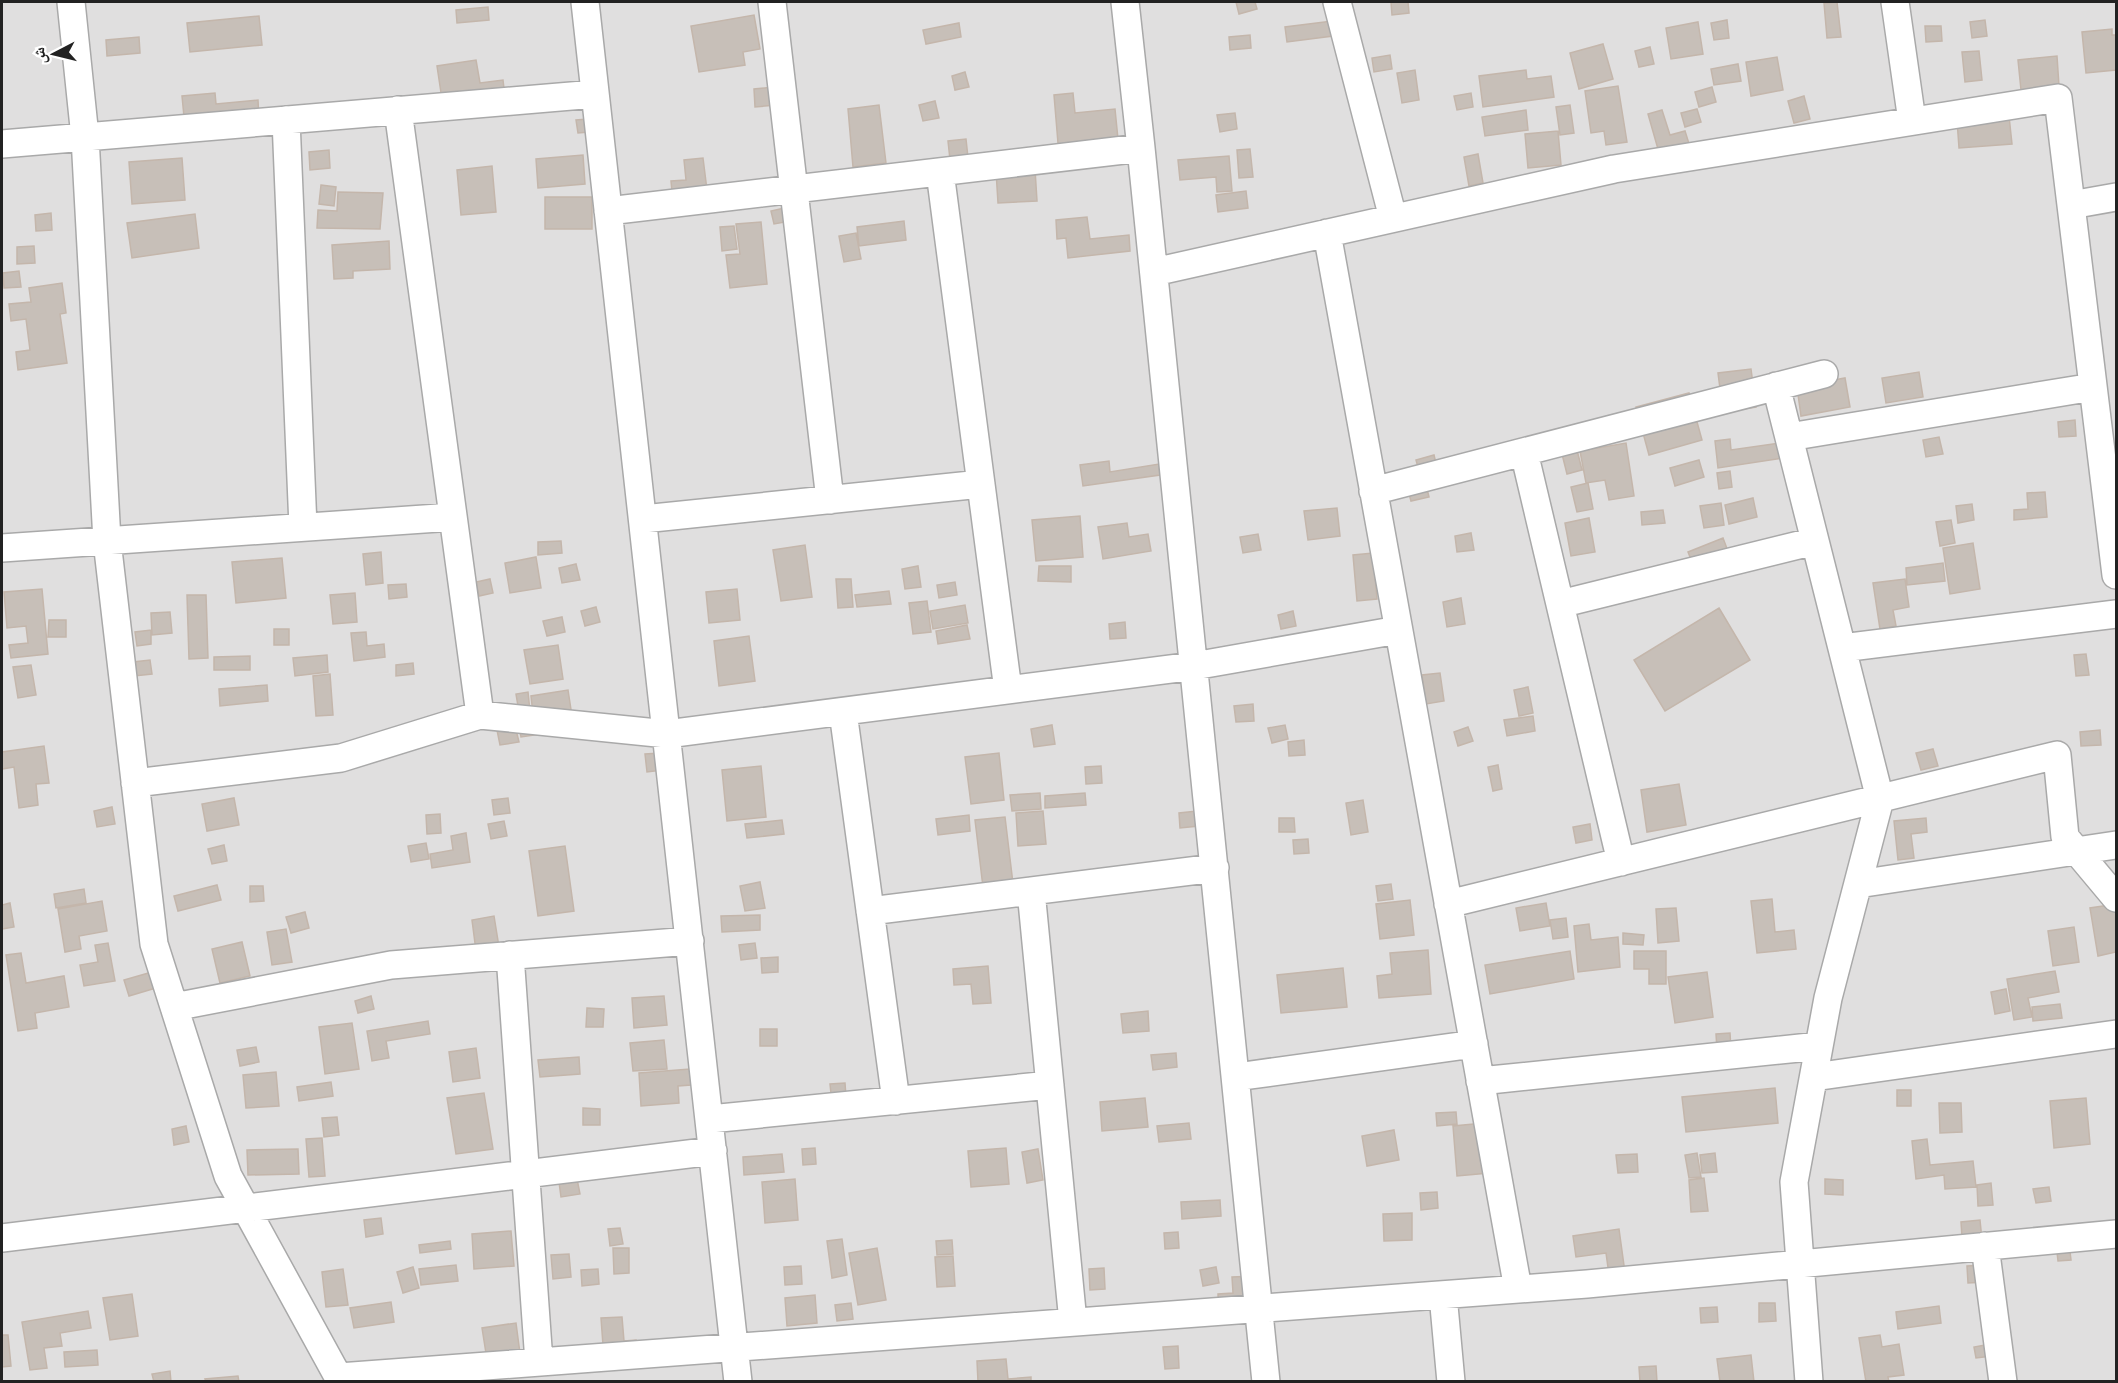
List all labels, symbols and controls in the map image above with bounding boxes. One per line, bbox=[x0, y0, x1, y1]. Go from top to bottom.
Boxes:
north arrow bbox=[24, 24, 84, 84]
text: ش bbox=[28, 46, 50, 65]

